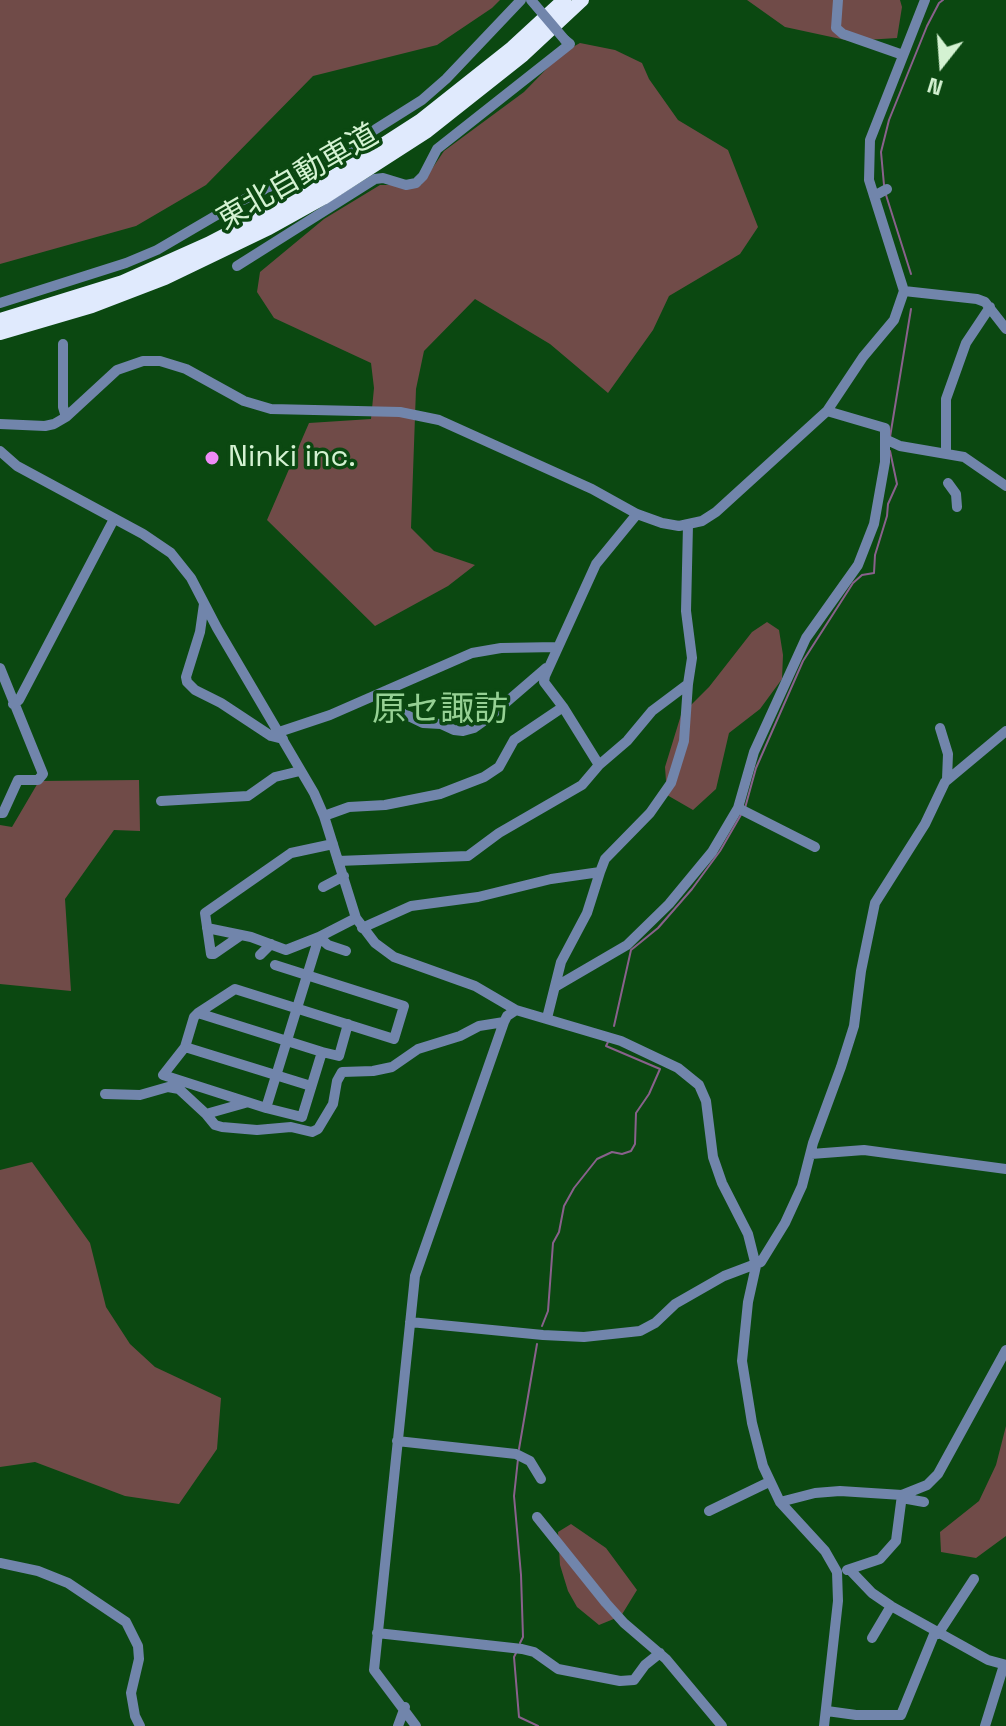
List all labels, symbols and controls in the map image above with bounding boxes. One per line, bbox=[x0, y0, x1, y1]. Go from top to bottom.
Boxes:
north arrow bbox=[902, 24, 982, 104]
text: N bbox=[924, 71, 946, 102]
street label: 東北自動車道 bbox=[211, 117, 385, 239]
place label: Ninki inc. bbox=[228, 440, 356, 476]
marker: Ninki inc. bbox=[203, 449, 221, 467]
district label: 原セ諏訪 bbox=[372, 691, 508, 731]

